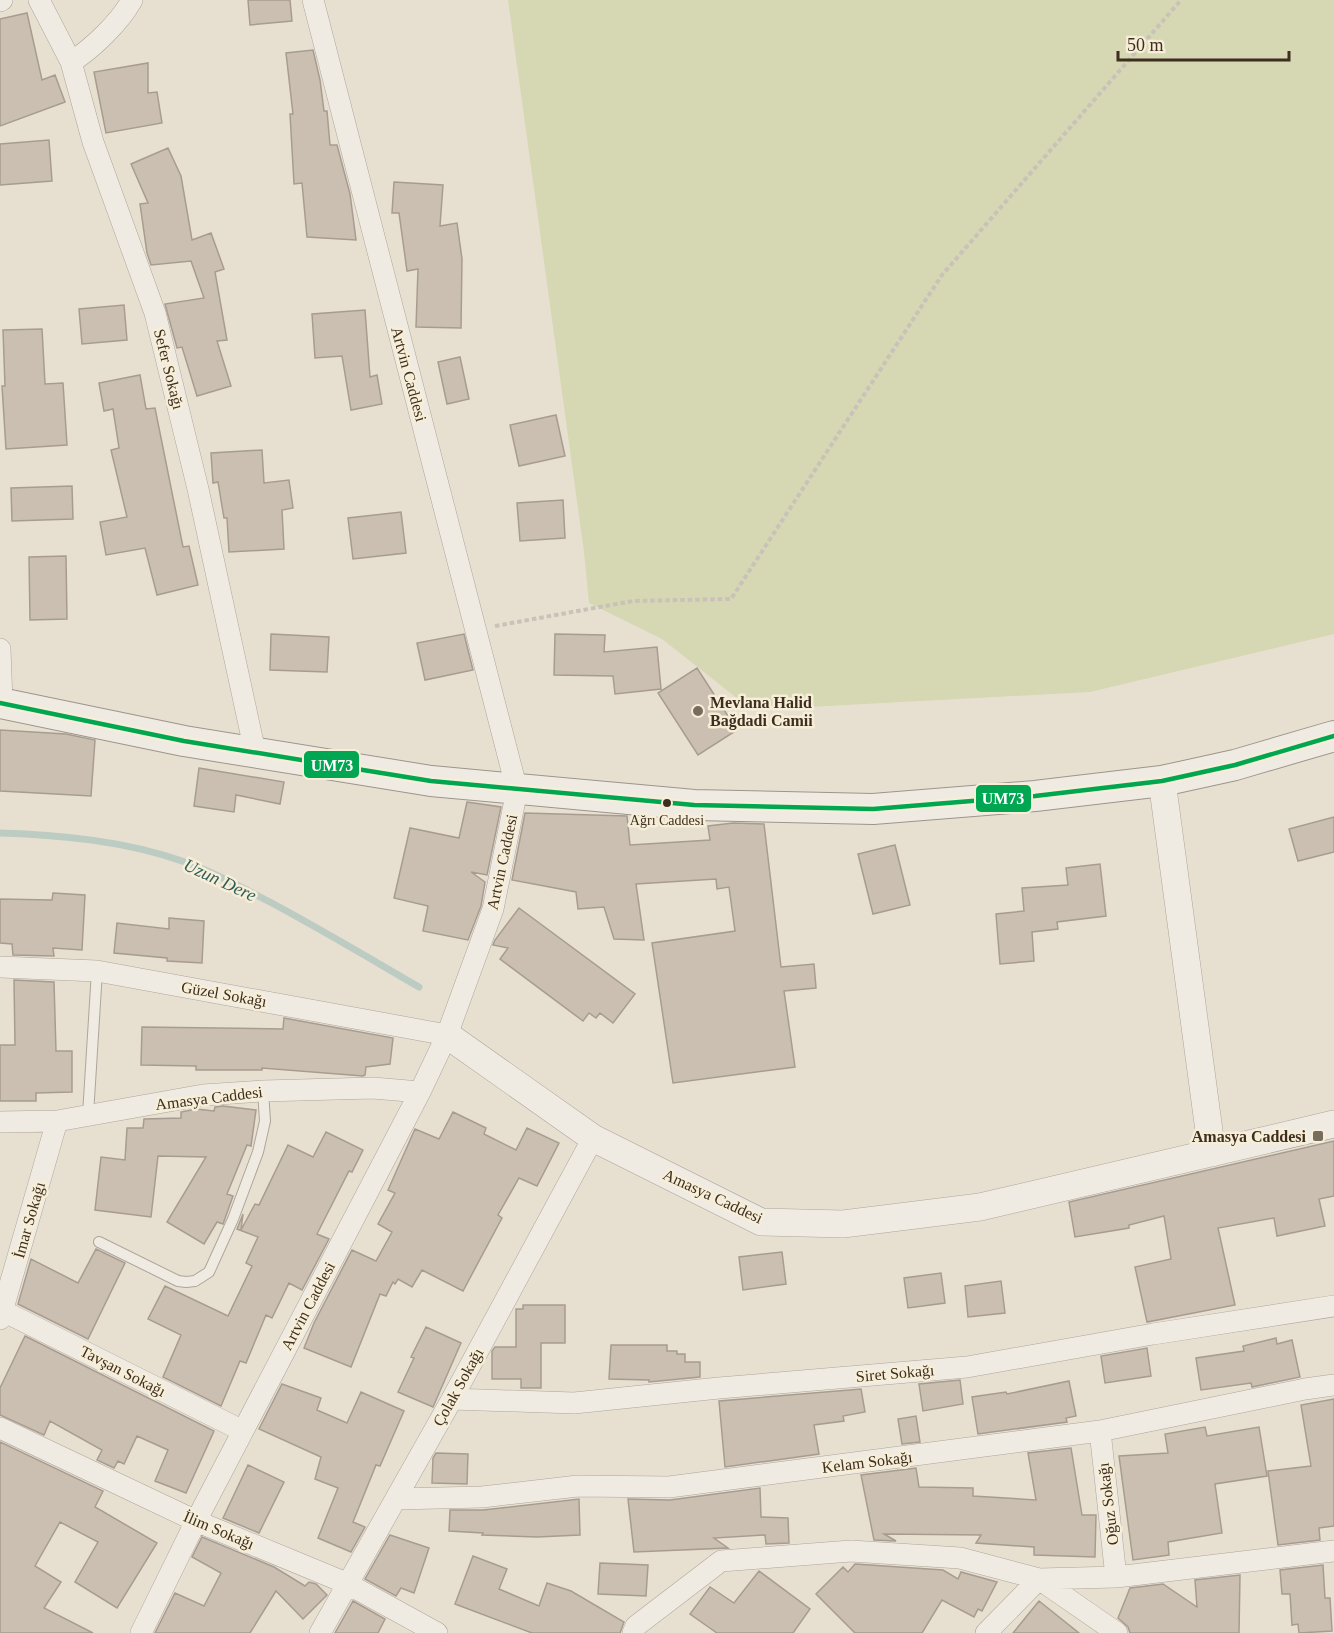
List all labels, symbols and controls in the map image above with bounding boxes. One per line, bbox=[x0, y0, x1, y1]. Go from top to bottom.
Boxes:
scale bar bbox=[1118, 24, 1289, 62]
text: 50 m bbox=[1127, 35, 1164, 55]
street label: Artvin Caddesi bbox=[388, 325, 430, 424]
street label: Sefer Sokağı bbox=[150, 327, 187, 412]
place label: Mevlana Halid Bağdadi Camii bbox=[710, 694, 813, 730]
marker: Mevlana Halid Bağdadi Camii bbox=[691, 704, 705, 718]
line badge: UM73 bbox=[303, 750, 360, 779]
text: UM73 bbox=[311, 757, 353, 774]
line badge: UM73 bbox=[975, 784, 1032, 813]
text: UM73 bbox=[982, 790, 1024, 807]
marker: Ağrı Caddesi bbox=[661, 797, 673, 809]
street label: Artvin Caddesi bbox=[484, 812, 521, 911]
place label: Ağrı Caddesi bbox=[630, 813, 704, 828]
water label: Uzun Dere bbox=[181, 854, 259, 906]
street label: Güzel Sokağı bbox=[180, 978, 269, 1011]
street label: Amasya Caddesi bbox=[154, 1083, 264, 1114]
place label: Amasya Caddesi bbox=[1192, 1128, 1307, 1146]
marker: Amasya Caddesi bbox=[1311, 1129, 1325, 1143]
street label: Amasya Caddesi bbox=[660, 1165, 766, 1228]
street label: İmar Sokağı bbox=[10, 1179, 49, 1260]
street label: Artvin Caddesi bbox=[278, 1259, 339, 1353]
street label: Tavşan Sokağı bbox=[77, 1342, 169, 1401]
street label: Çolak Sokağı bbox=[430, 1344, 488, 1430]
street label: Siret Sokağı bbox=[855, 1361, 936, 1386]
street label: Kelam Sokağı bbox=[821, 1448, 914, 1477]
street label: Oğuz Sokağı bbox=[1094, 1461, 1122, 1546]
street label: İlim Sokağı bbox=[181, 1508, 257, 1554]

